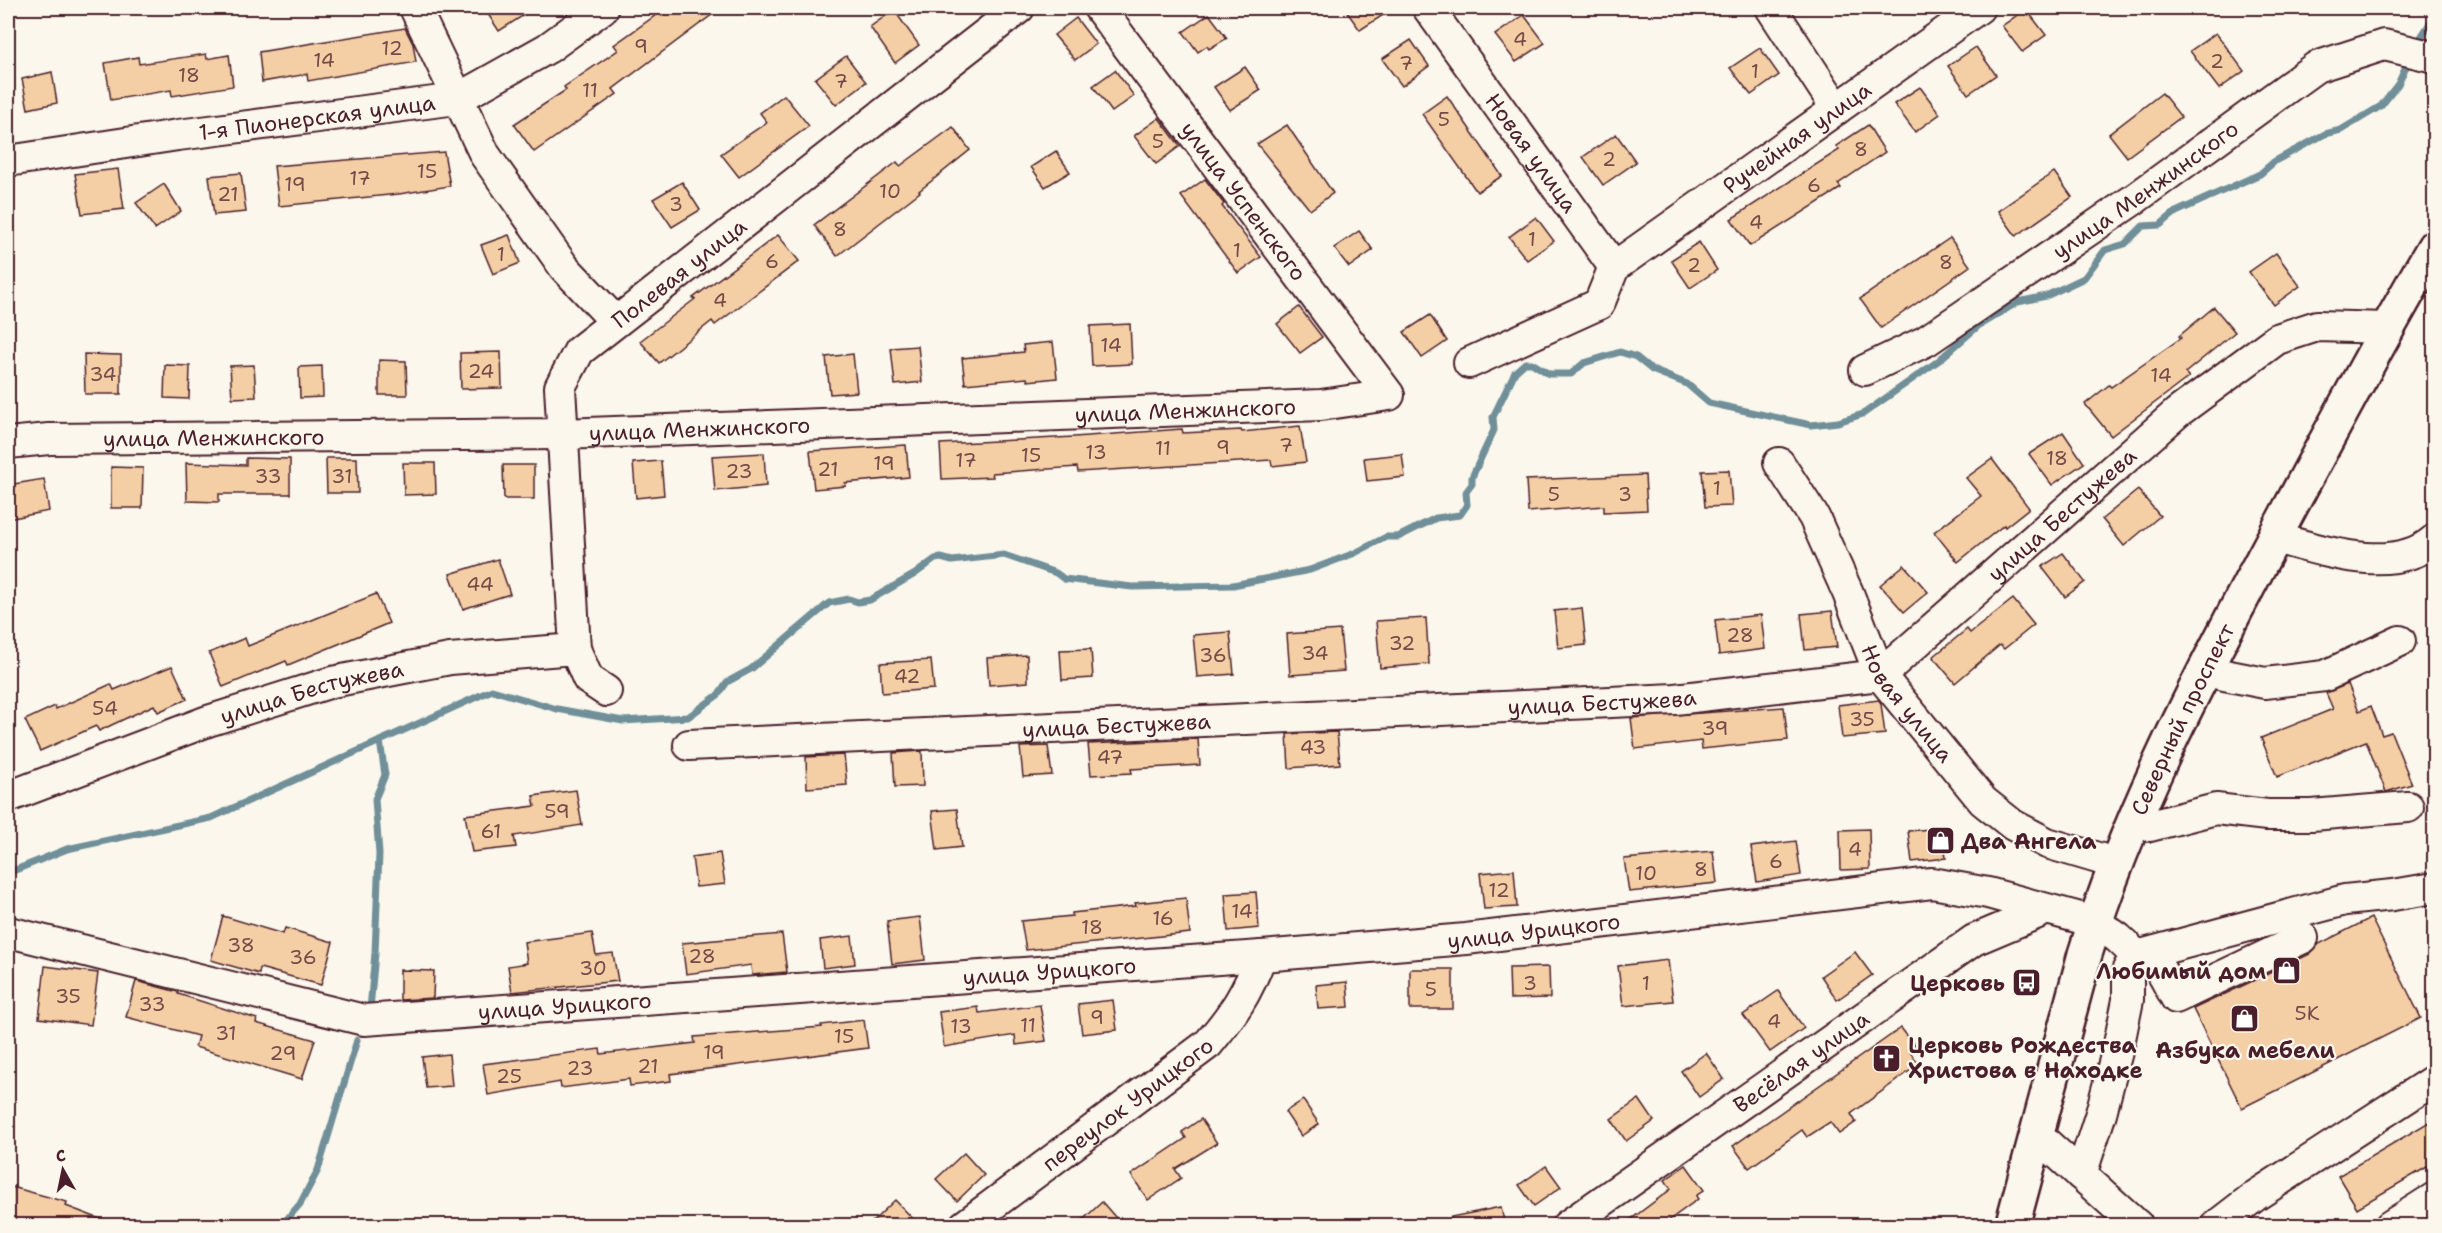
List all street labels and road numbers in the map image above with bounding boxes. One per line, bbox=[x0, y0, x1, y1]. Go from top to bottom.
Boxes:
street label: Ручейная улица bbox=[1717, 75, 1877, 200]
street label: Новая улица bbox=[1479, 87, 1584, 219]
street label: 1-я Пионерская улица bbox=[197, 88, 437, 147]
street label: улица Менжинского bbox=[2047, 114, 2244, 266]
street label: улица Успенского bbox=[1174, 116, 1313, 287]
street label: Полевая улица bbox=[606, 212, 753, 335]
street label: улица Менжинского bbox=[1074, 392, 1297, 429]
street label: улица Менжинского bbox=[588, 411, 811, 448]
street label: улица Менжинского bbox=[103, 422, 325, 453]
street label: улица Бестужева bbox=[1982, 441, 2143, 588]
street label: Северный проспект bbox=[2124, 618, 2242, 820]
street label: Новая улица bbox=[1854, 640, 1960, 769]
street label: улица Бестужева bbox=[217, 654, 406, 731]
street label: улица Бестужева bbox=[1507, 683, 1698, 722]
street label: улица Бестужева bbox=[1022, 707, 1212, 744]
street label: улица Урицкого bbox=[1446, 907, 1622, 955]
street label: улица Урицкого bbox=[962, 951, 1137, 992]
street label: улица Урицкого bbox=[477, 986, 653, 1027]
street label: Весёлая улица bbox=[1728, 1004, 1875, 1120]
street label: переулок Урицкого bbox=[1036, 1031, 1219, 1178]

